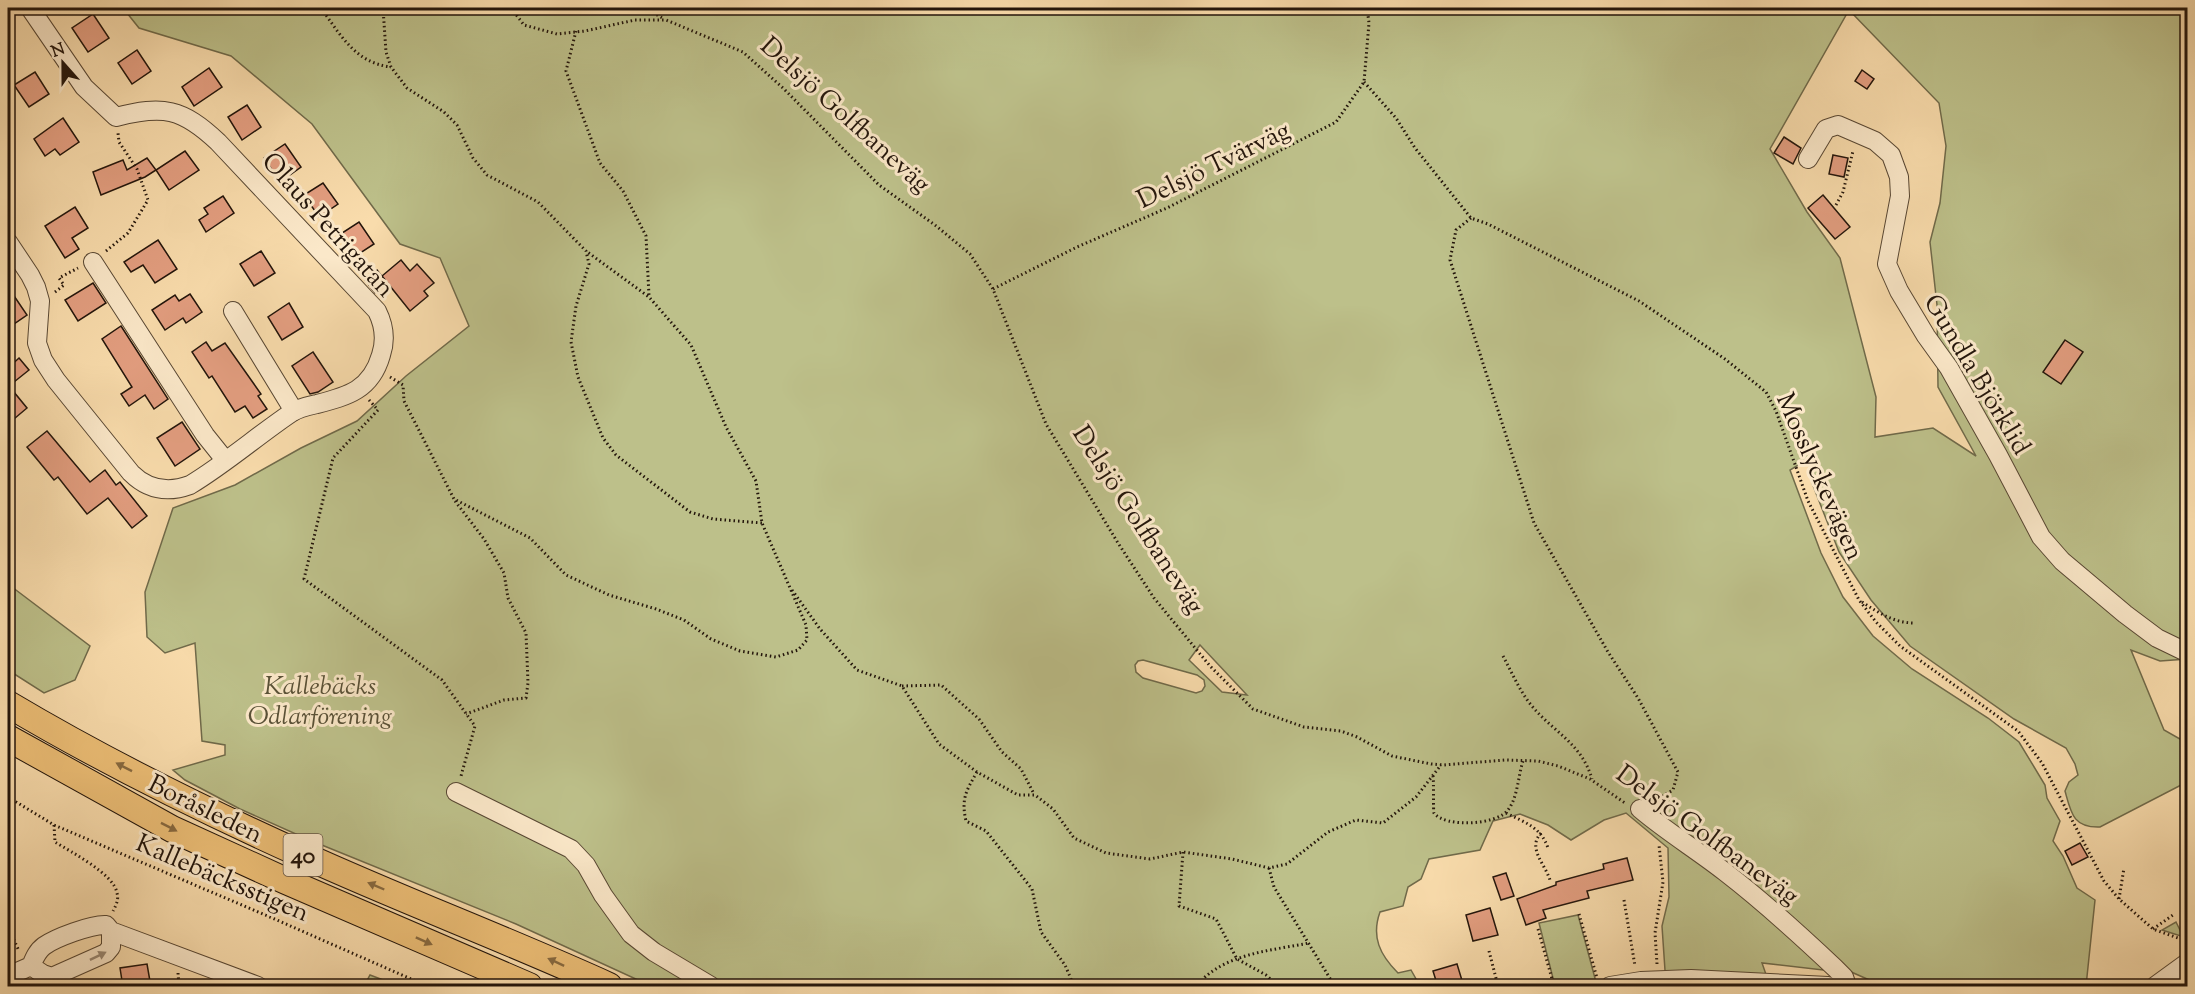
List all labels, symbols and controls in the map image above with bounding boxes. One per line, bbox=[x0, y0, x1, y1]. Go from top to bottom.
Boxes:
street label: Delsjö Golfbaneväg bbox=[751, 29, 938, 203]
north arrow bbox=[33, 33, 93, 93]
text: N bbox=[48, 38, 69, 64]
street label: Delsjö Tvärväg bbox=[1131, 113, 1297, 219]
street label: Olaus Petrigatan bbox=[252, 145, 402, 306]
street label: Gundla Björklid bbox=[1913, 288, 2039, 463]
street label: Mosslyckevägen bbox=[1765, 387, 1872, 567]
street label: Delsjö Golfbaneväg bbox=[1062, 419, 1212, 622]
park label: Kallebäcks Odlarförening bbox=[248, 669, 392, 736]
street label: Delsjö Golfbaneväg bbox=[1607, 757, 1806, 915]
one-way arrow bbox=[115, 762, 132, 772]
street label: Boråsleden bbox=[141, 767, 269, 854]
one-way arrow bbox=[161, 822, 178, 832]
street label: Kallebäcksstigen bbox=[130, 826, 314, 933]
road number: 40 bbox=[284, 834, 322, 876]
one-way arrow bbox=[367, 881, 385, 891]
one-way arrow bbox=[415, 937, 433, 946]
one-way arrow bbox=[89, 952, 107, 962]
one-way arrow bbox=[547, 957, 564, 966]

